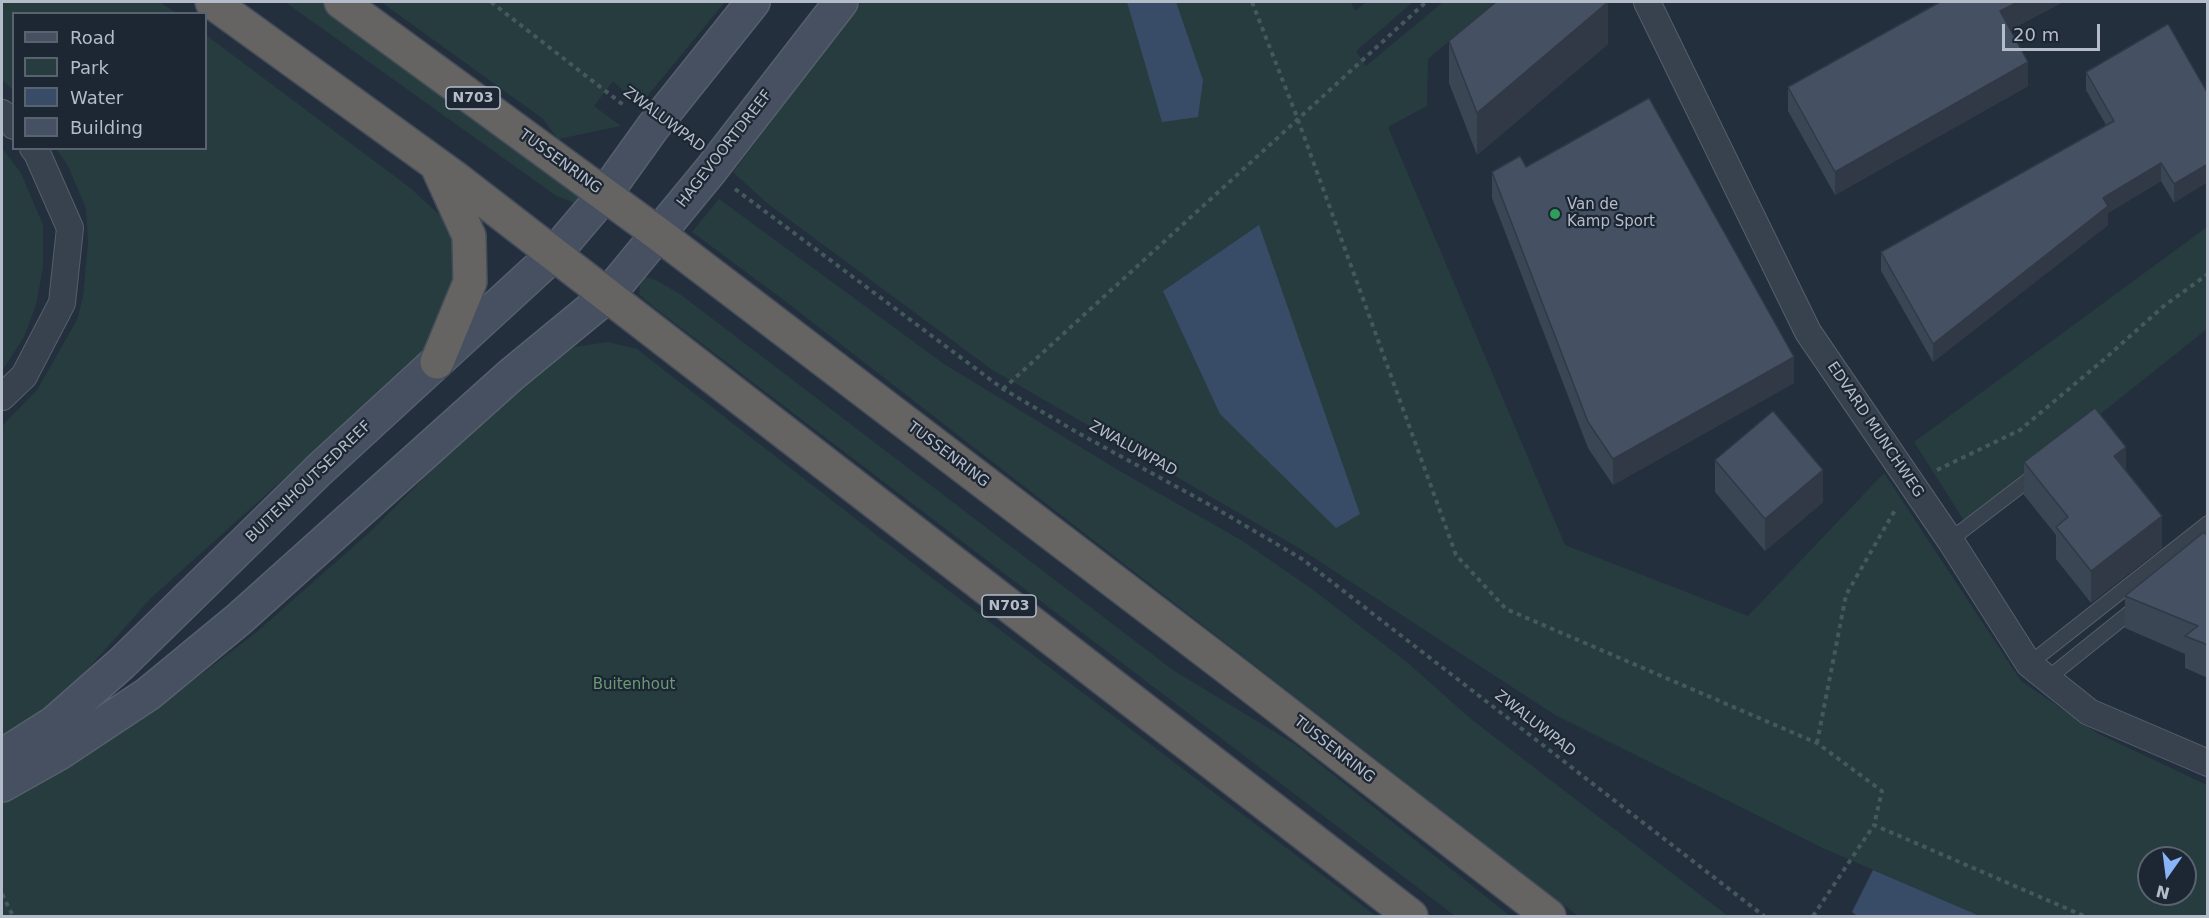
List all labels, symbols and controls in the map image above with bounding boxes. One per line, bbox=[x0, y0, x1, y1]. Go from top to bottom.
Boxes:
legend bbox=[12, 12, 207, 150]
scale bar bbox=[2005, 12, 2102, 50]
text: 20 m bbox=[2013, 24, 2059, 45]
text: Road bbox=[70, 27, 115, 48]
text: Park bbox=[70, 57, 109, 78]
street label: ZWALUWPAD bbox=[620, 83, 708, 157]
text: Water bbox=[70, 87, 123, 108]
road number: N703 bbox=[446, 87, 500, 109]
street label: HAGEVOORTDREEF bbox=[674, 87, 776, 211]
text: Building bbox=[70, 117, 143, 138]
street label: TUSSENRING bbox=[515, 126, 605, 198]
place label: Van de Kamp Sport bbox=[1567, 196, 1655, 231]
marker: Van de Kamp Sport bbox=[1548, 207, 1562, 221]
street label: EDVARD MUNCHWEG bbox=[1823, 359, 1927, 501]
street label: BUITENHOUTSEDREEF bbox=[243, 417, 375, 547]
street label: ZWALUWPAD bbox=[1086, 417, 1180, 481]
street label: TUSSENRING bbox=[904, 418, 992, 492]
road number: N703 bbox=[982, 595, 1036, 617]
park label: Buitenhout bbox=[593, 676, 675, 694]
street label: ZWALUWPAD bbox=[1491, 687, 1579, 761]
street label: TUSSENRING bbox=[1290, 713, 1378, 787]
north arrow bbox=[2137, 846, 2197, 906]
text: N bbox=[2154, 881, 2172, 903]

